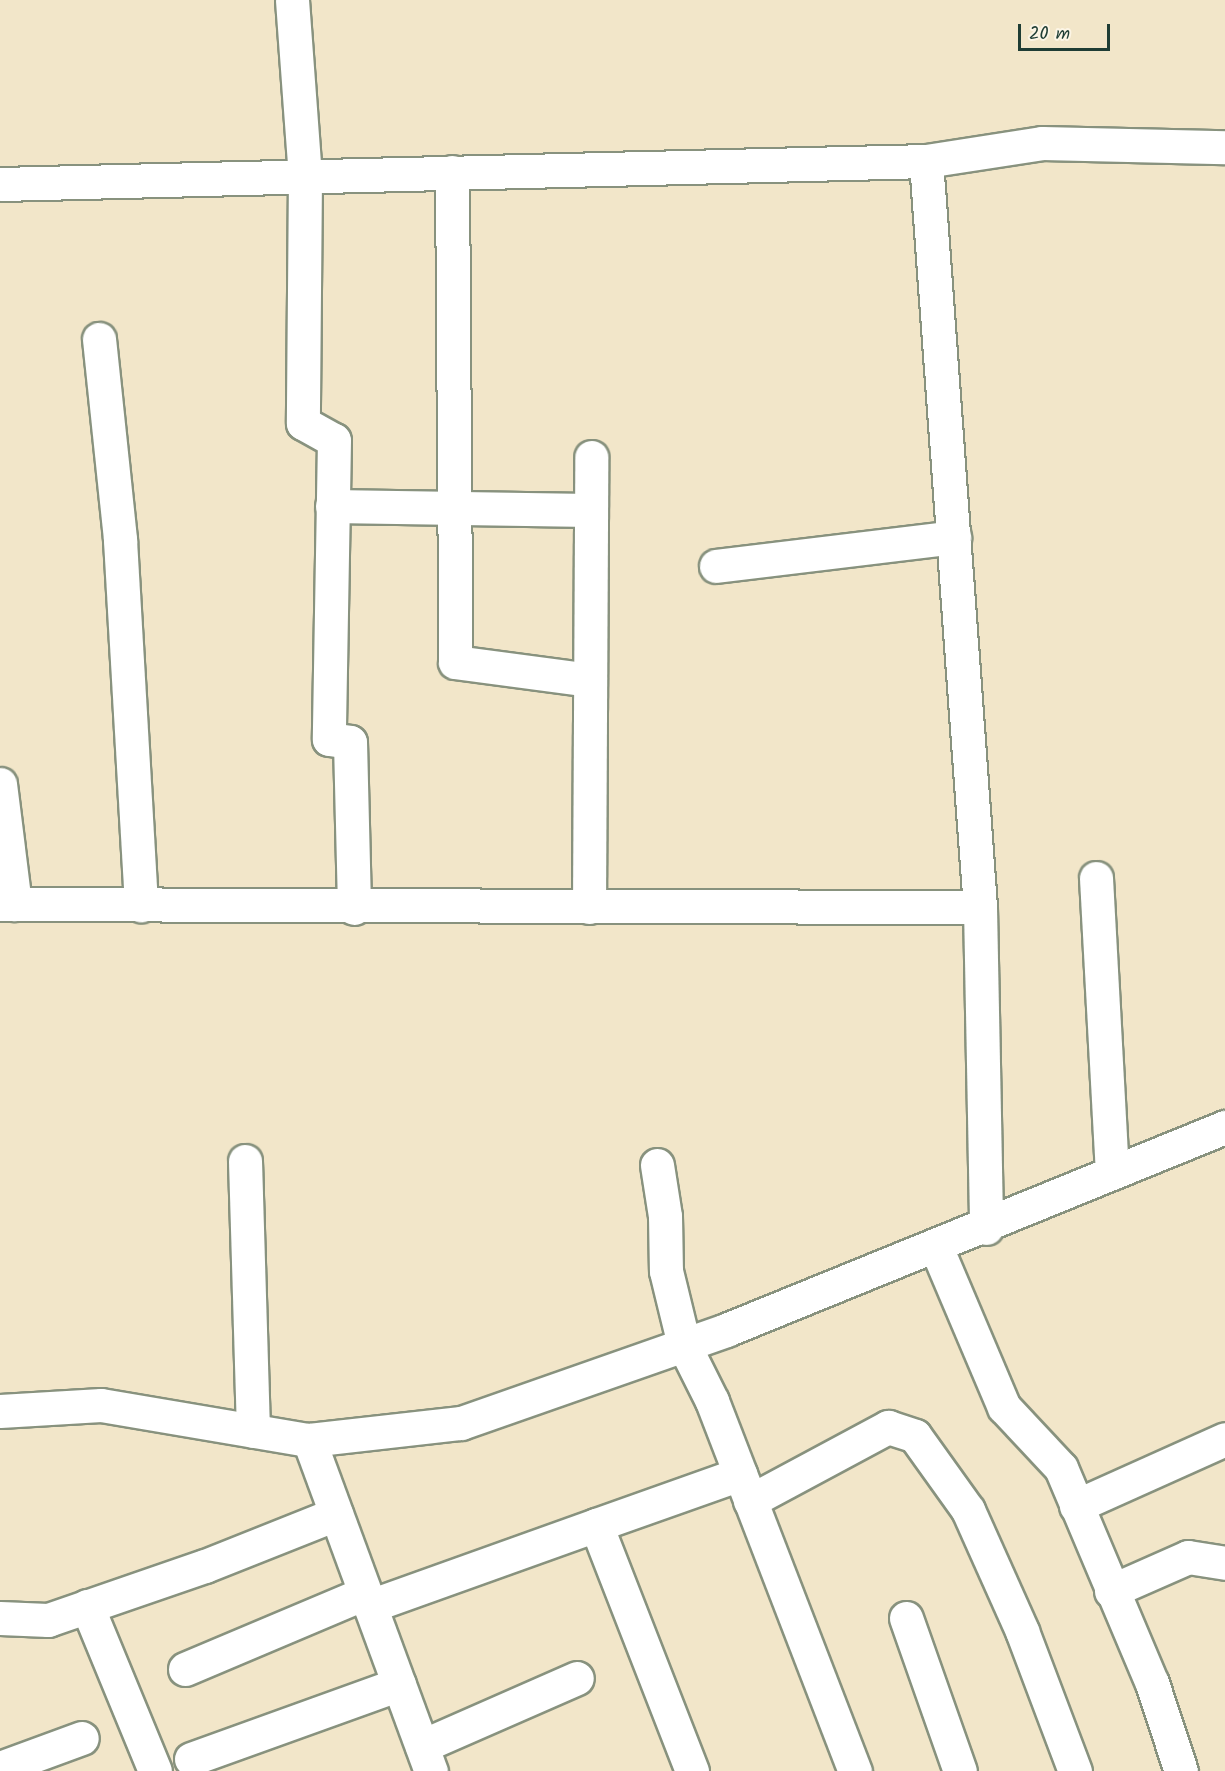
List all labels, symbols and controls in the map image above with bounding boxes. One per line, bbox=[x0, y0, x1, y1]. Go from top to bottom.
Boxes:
scale bar bbox=[1021, 12, 1112, 50]
text: 20 m bbox=[1029, 20, 1070, 49]

